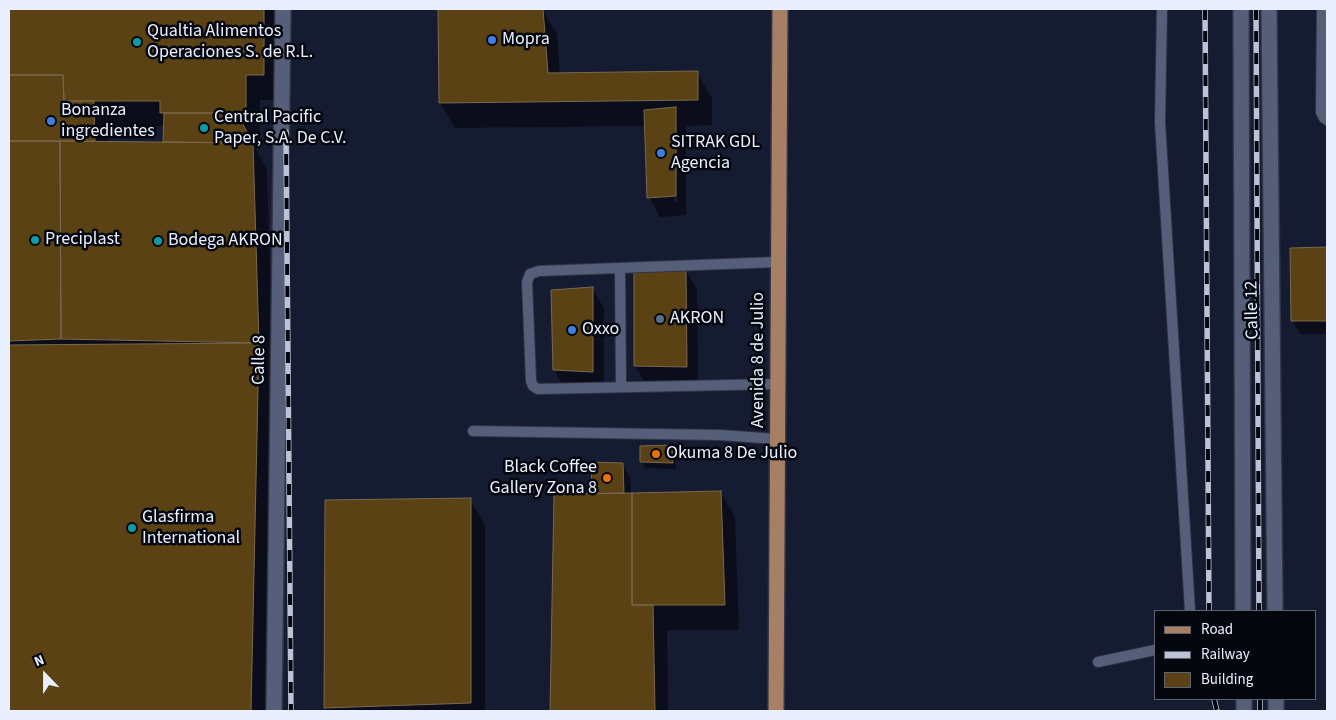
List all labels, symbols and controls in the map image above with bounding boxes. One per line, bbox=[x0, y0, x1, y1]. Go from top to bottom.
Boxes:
place label: Qualtia Alimentos Operaciones S. de R.L. bbox=[147, 21, 313, 64]
place label: Mopra bbox=[502, 29, 550, 51]
marker: Mopra bbox=[486, 34, 498, 46]
marker: Qualtia Alimentos Operaciones S. de R.L. bbox=[131, 36, 143, 48]
place label: Bonanza ingredientes bbox=[61, 100, 155, 142]
place label: Central Pacific Paper, S.A. De C.V. bbox=[214, 107, 346, 150]
marker: Bonanza ingredientes bbox=[45, 115, 57, 127]
marker: Central Pacific Paper, S.A. De C.V. bbox=[198, 122, 210, 134]
place label: SITRAK GDL Agencia bbox=[671, 132, 760, 174]
marker: SITRAK GDL Agencia bbox=[655, 147, 667, 159]
place label: Preciplast bbox=[45, 229, 120, 251]
place label: Bodega AKRON bbox=[168, 230, 283, 252]
marker: Preciplast bbox=[29, 234, 41, 246]
marker: Bodega AKRON bbox=[152, 235, 164, 247]
street label: Calle 12 bbox=[1242, 280, 1264, 340]
street label: Avenida 8 de Julio bbox=[748, 292, 770, 428]
place label: AKRON bbox=[670, 308, 724, 330]
marker: AKRON bbox=[654, 313, 666, 325]
place label: Oxxo bbox=[582, 319, 619, 341]
marker: Oxxo bbox=[566, 324, 578, 336]
street label: Calle 8 bbox=[249, 335, 271, 385]
place label: Okuma 8 De Julio bbox=[666, 443, 797, 465]
marker: Okuma 8 De Julio bbox=[650, 448, 662, 460]
place label: Black Coffee Gallery Zona 8 bbox=[489, 457, 597, 499]
marker: Black Coffee Gallery Zona 8 bbox=[601, 472, 613, 484]
place label: Glasfirma International bbox=[142, 507, 240, 550]
marker: Glasfirma International bbox=[126, 522, 138, 534]
legend bbox=[1154, 610, 1316, 700]
text: Road bbox=[1201, 619, 1233, 640]
text: Railway bbox=[1201, 644, 1250, 665]
north arrow bbox=[20, 650, 70, 700]
text: N bbox=[31, 650, 47, 672]
text: Building bbox=[1201, 669, 1253, 690]

